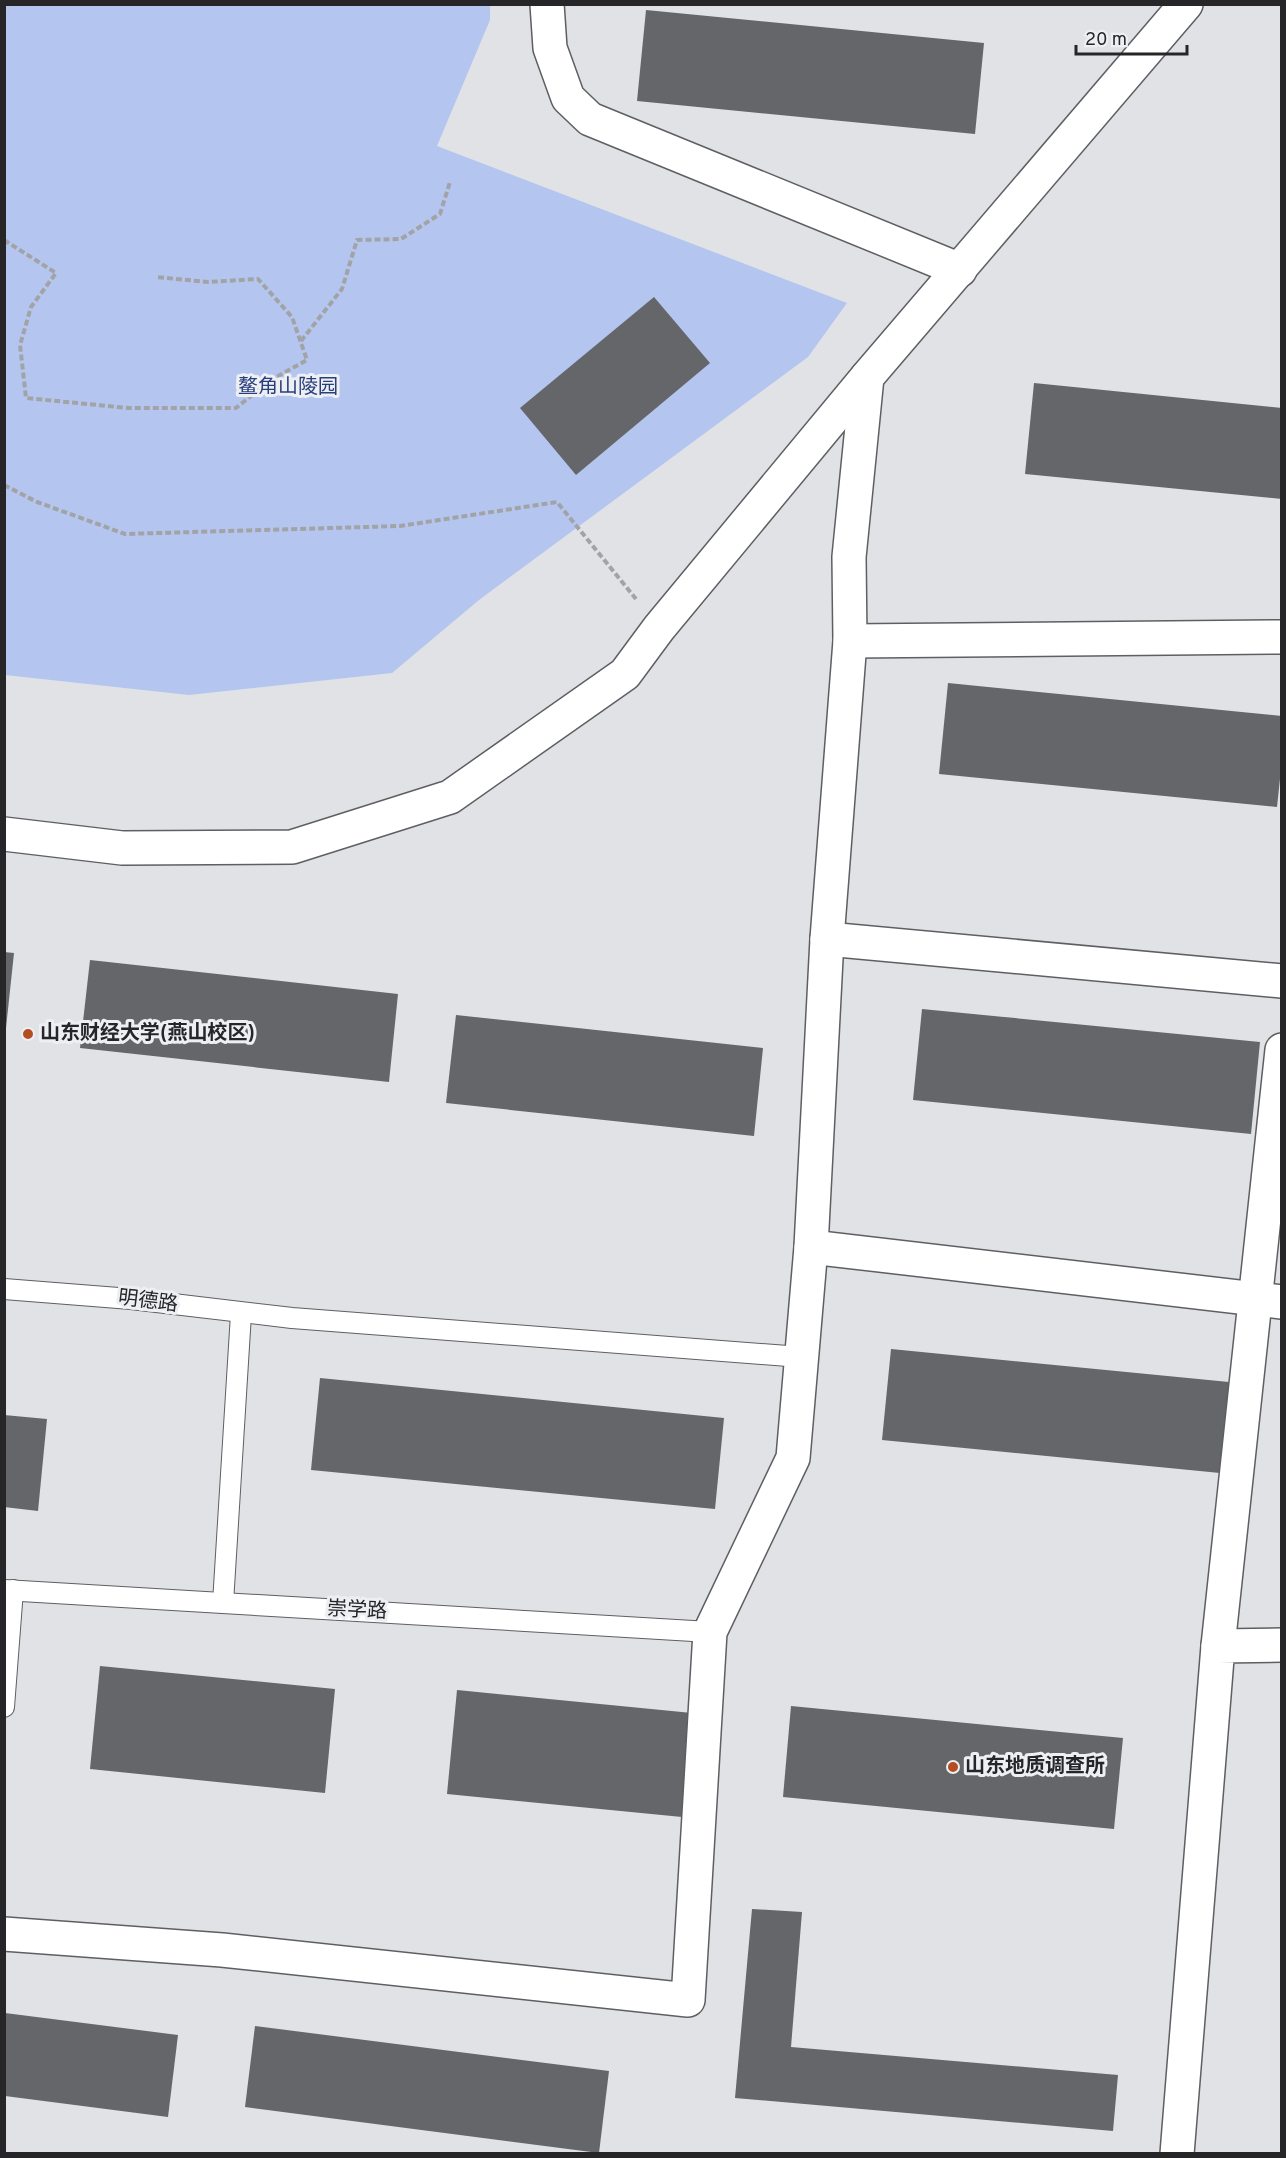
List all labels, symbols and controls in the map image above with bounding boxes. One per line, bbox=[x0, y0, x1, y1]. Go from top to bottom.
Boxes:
scale bar bbox=[1076, 18, 1187, 56]
text: 20 m bbox=[1085, 29, 1127, 52]
park label: 鳌角山陵园 bbox=[238, 375, 338, 401]
place label: 山东财经大学(燕山校区) bbox=[40, 1021, 255, 1047]
marker: 山东财经大学(燕山校区) bbox=[21, 1027, 35, 1041]
street label: 明德路 bbox=[117, 1285, 179, 1319]
street label: 崇学路 bbox=[326, 1596, 388, 1626]
place label: 山东地质调查所 bbox=[965, 1754, 1105, 1780]
marker: 山东地质调查所 bbox=[946, 1760, 960, 1774]

